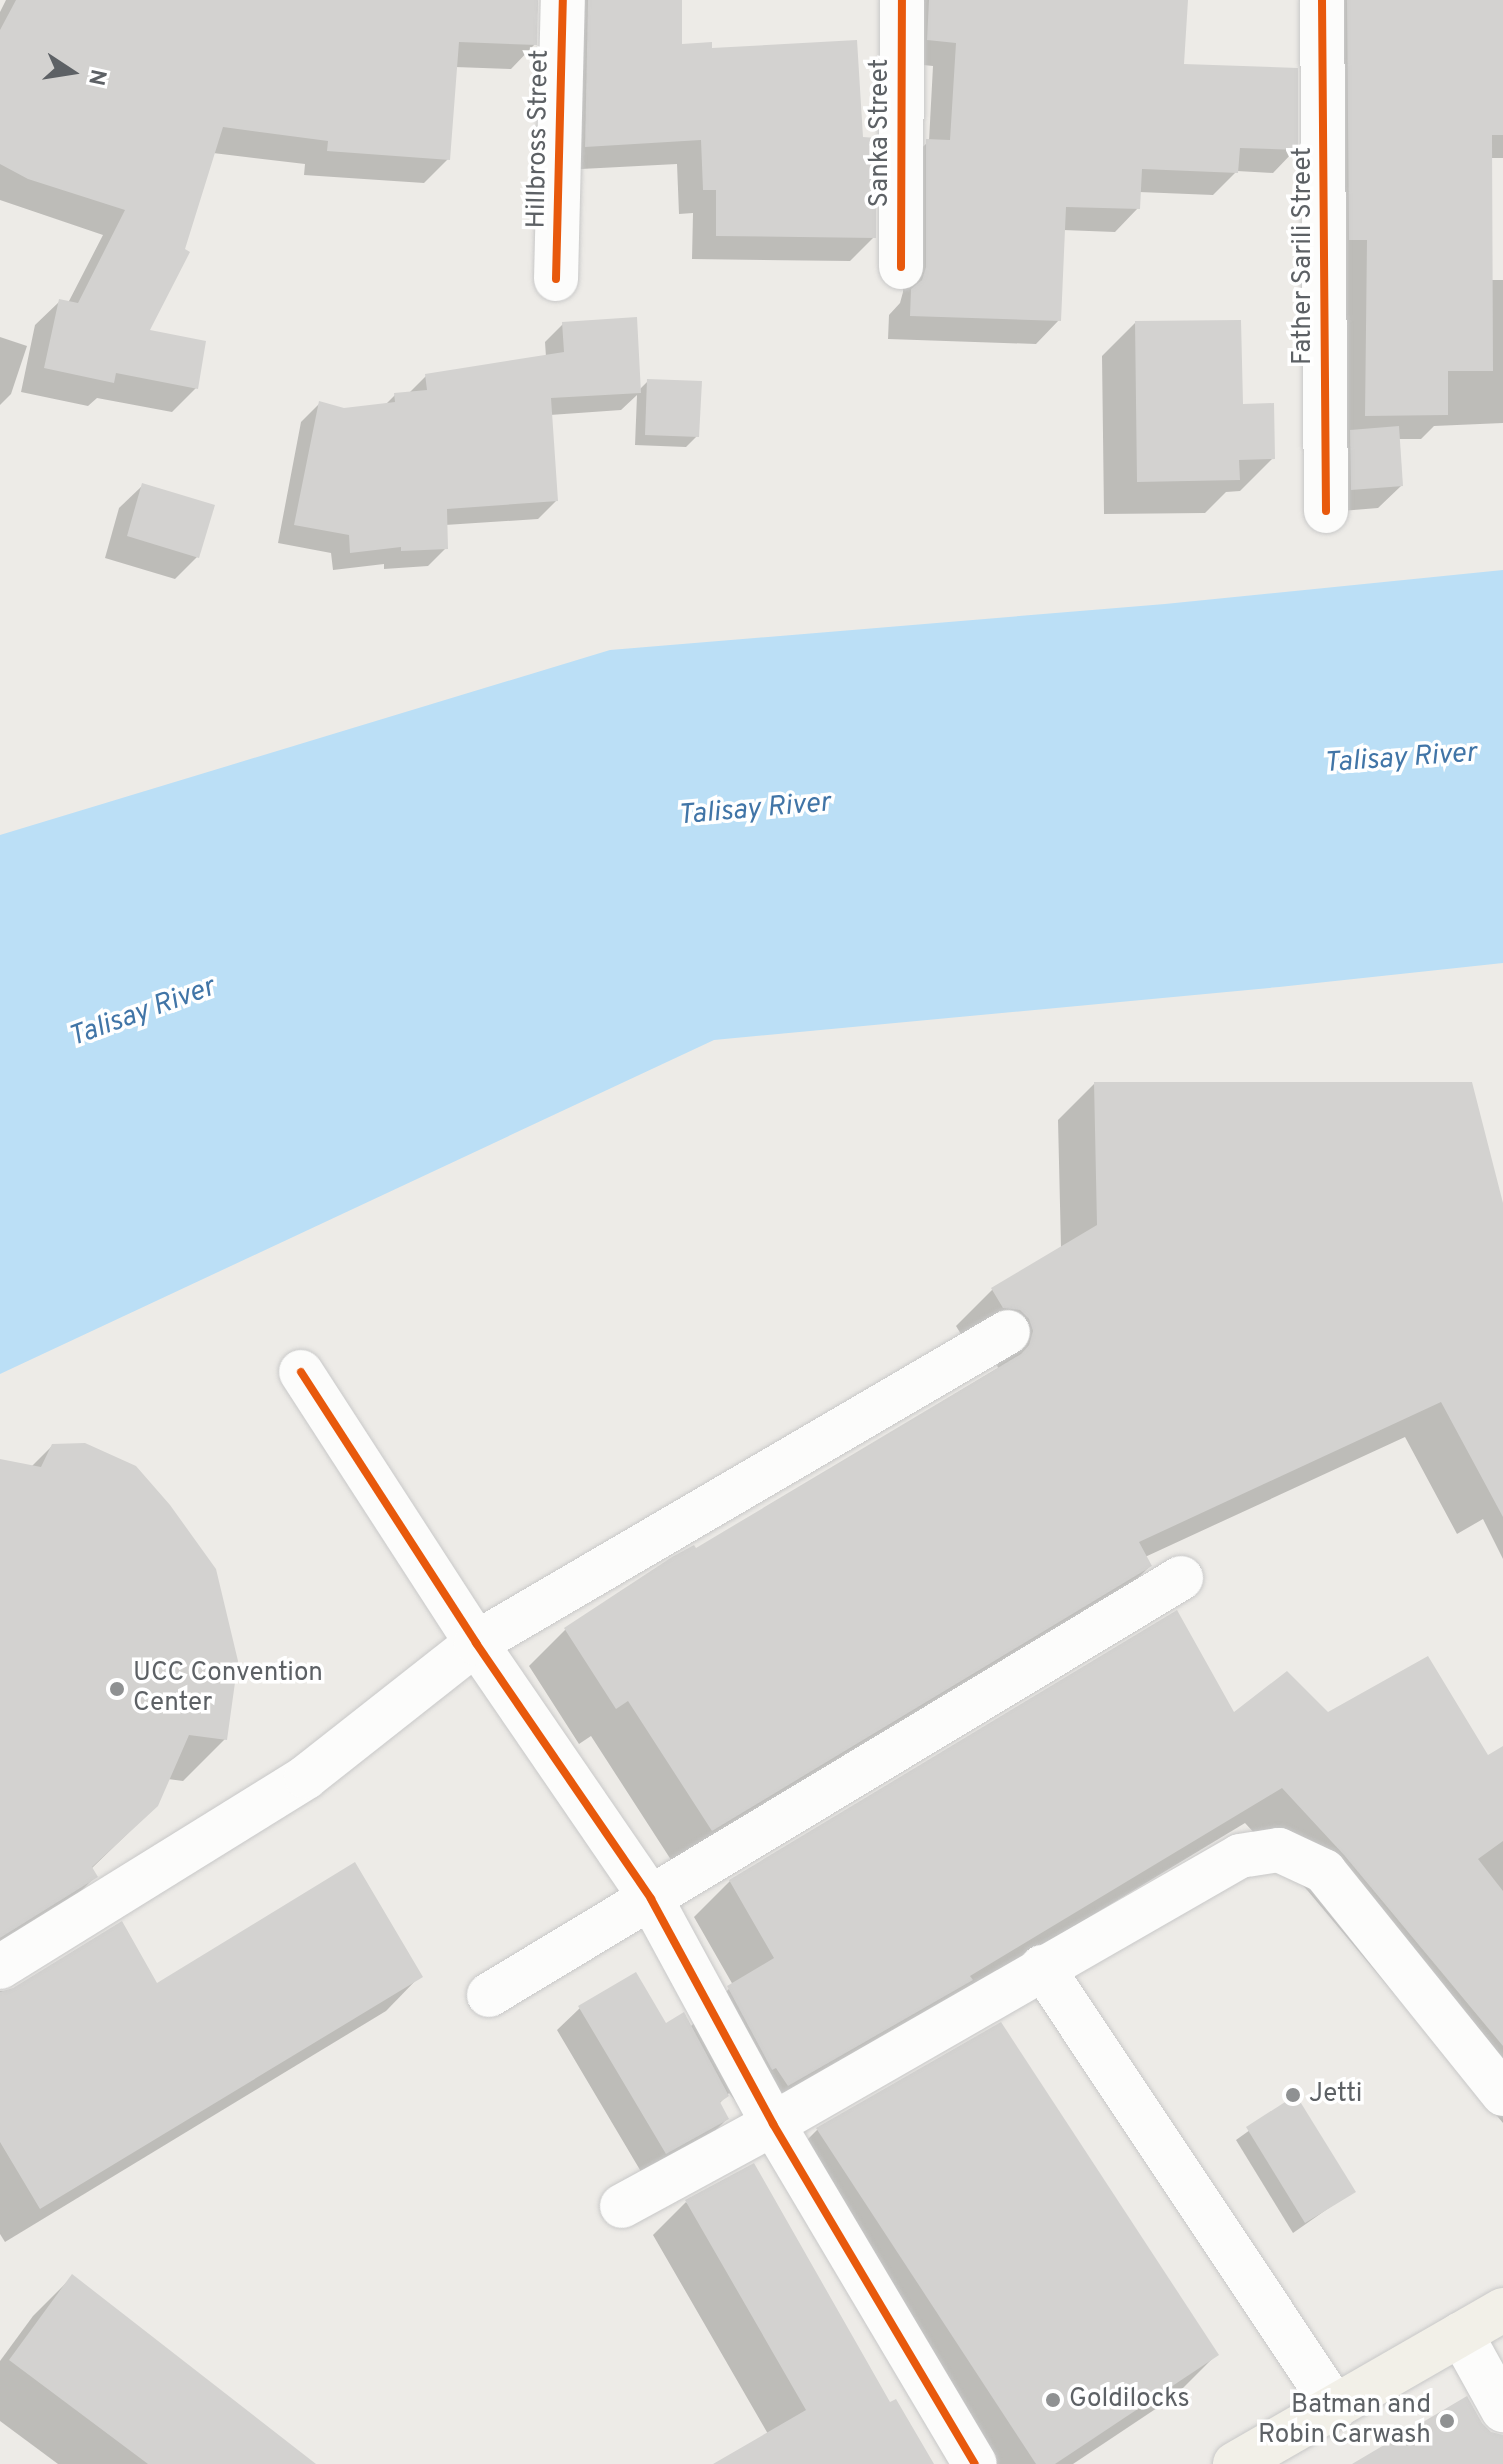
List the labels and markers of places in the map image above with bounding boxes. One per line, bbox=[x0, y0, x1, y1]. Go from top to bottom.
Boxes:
place label: UCC Convention Center bbox=[133, 1658, 323, 1720]
marker: UCC Convention Center bbox=[108, 1680, 126, 1698]
place label: Jetti bbox=[1309, 2079, 1362, 2111]
marker: Jetti bbox=[1284, 2086, 1302, 2104]
place label: Goldilocks bbox=[1069, 2384, 1190, 2416]
place label: Batman and Robin Carwash bbox=[1258, 2390, 1431, 2452]
marker: Goldilocks bbox=[1044, 2391, 1062, 2409]
marker: Batman and Robin Carwash bbox=[1438, 2412, 1456, 2430]

